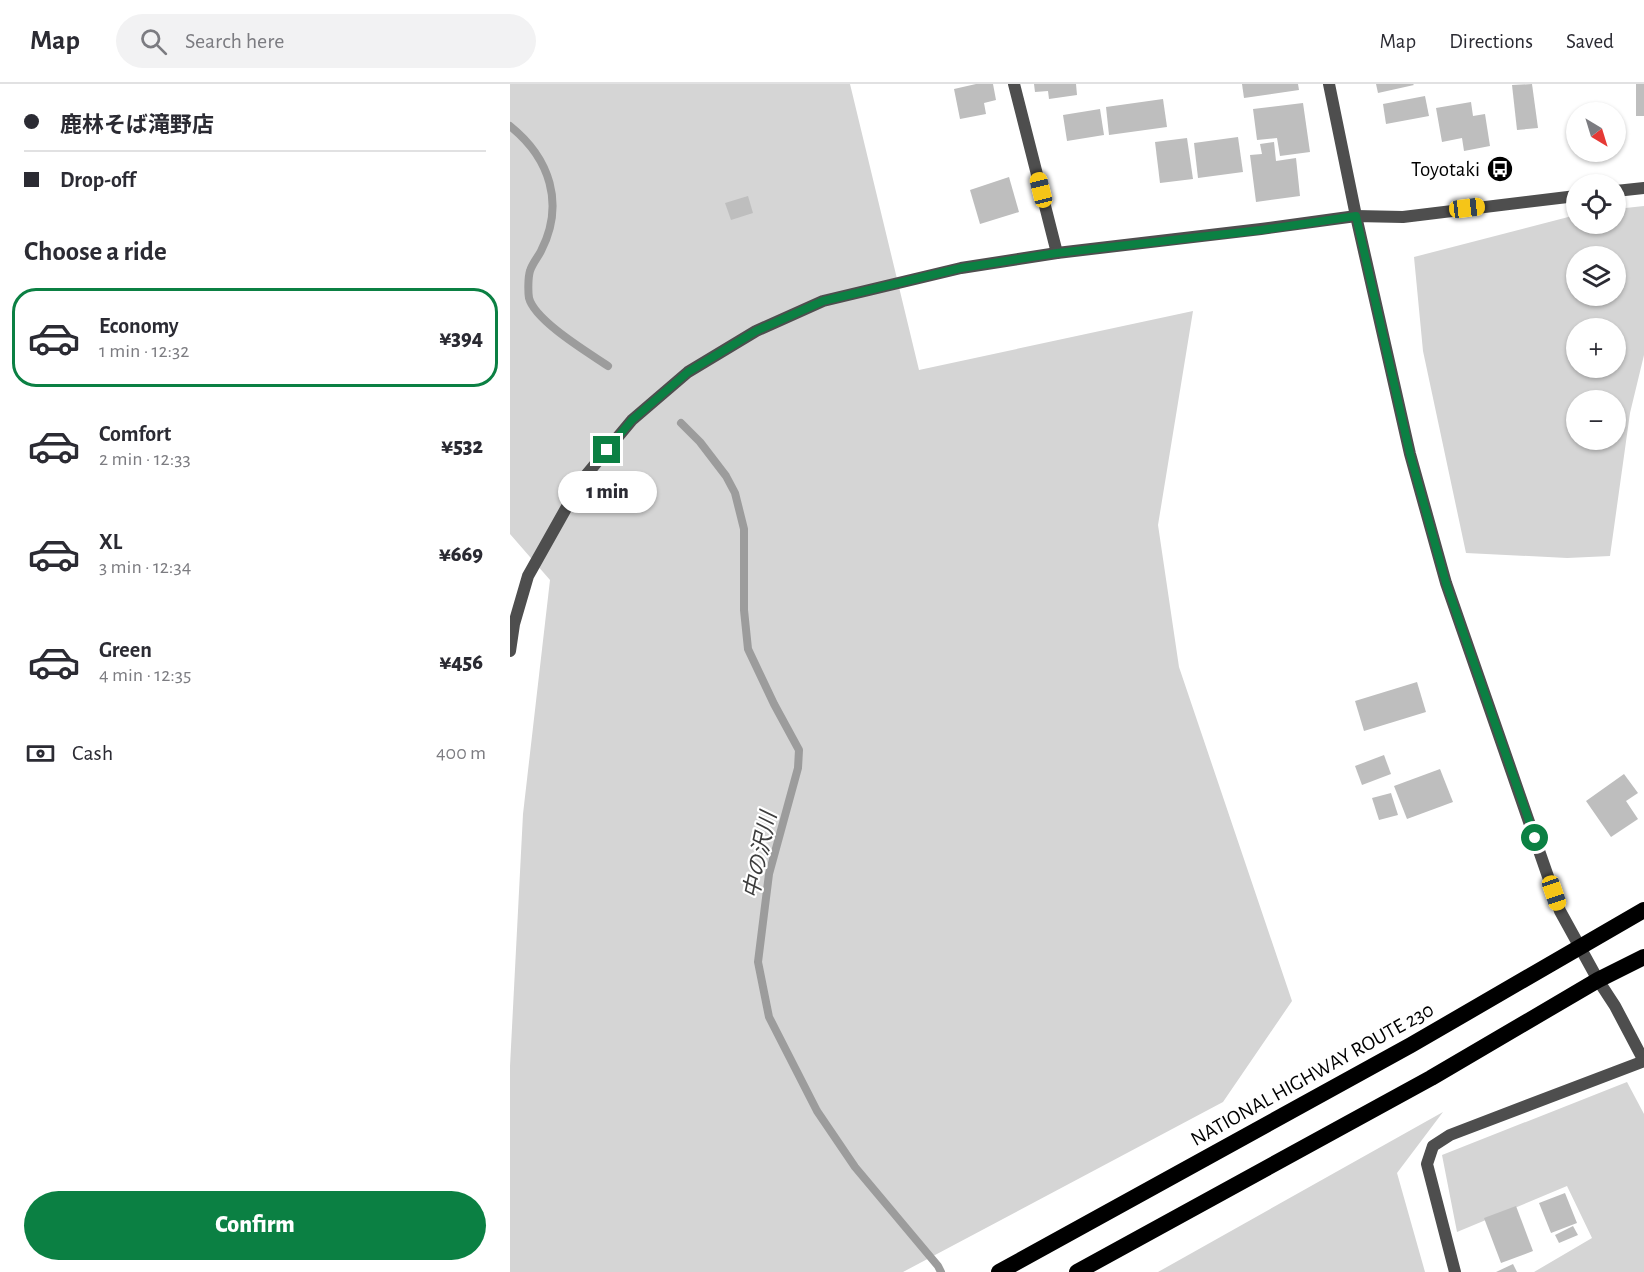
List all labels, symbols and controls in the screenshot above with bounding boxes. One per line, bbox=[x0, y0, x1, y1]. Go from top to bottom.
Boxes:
search box bbox=[116, 14, 536, 68]
icon: search bbox=[137, 25, 170, 58]
text: Map bbox=[30, 27, 80, 55]
text: Search here bbox=[185, 30, 284, 52]
text: Map bbox=[1380, 31, 1416, 52]
text: Directions bbox=[1449, 31, 1533, 52]
text: Saved bbox=[1566, 31, 1614, 52]
north arrow bbox=[1566, 102, 1626, 162]
map controls bbox=[1566, 102, 1626, 450]
text: 鹿林そば滝野店 bbox=[60, 114, 214, 136]
bus stop icon: Toyotaki bbox=[1485, 154, 1515, 184]
place label: Toyotaki bbox=[1411, 159, 1480, 180]
text: Drop-off bbox=[60, 169, 136, 191]
car bbox=[1028, 170, 1054, 210]
button: locate bbox=[1566, 174, 1626, 234]
car bbox=[1448, 197, 1486, 219]
text: Choose a ride bbox=[24, 238, 167, 265]
button: layers bbox=[1566, 246, 1626, 306]
icon: car bbox=[27, 311, 81, 365]
text: Economy bbox=[99, 315, 179, 337]
button: + bbox=[1566, 318, 1626, 378]
text: ¥394 bbox=[439, 327, 483, 349]
text: 1 min · 12:32 bbox=[99, 341, 189, 361]
button: − bbox=[1566, 390, 1626, 450]
icon: car bbox=[27, 419, 81, 473]
text: Comfort bbox=[99, 423, 171, 445]
text: ¥532 bbox=[441, 435, 483, 457]
route end bbox=[593, 436, 620, 463]
text: 2 min · 12:33 bbox=[99, 449, 191, 469]
callout: 1 min bbox=[558, 471, 656, 513]
text: 1 min bbox=[586, 482, 629, 502]
icon: car bbox=[27, 527, 81, 581]
text: XL bbox=[99, 531, 122, 553]
text: ¥669 bbox=[439, 543, 483, 565]
text: 3 min · 12:34 bbox=[99, 557, 191, 577]
icon: car bbox=[27, 635, 81, 689]
text: Green bbox=[99, 639, 152, 661]
text: ¥456 bbox=[439, 651, 483, 673]
text: 4 min · 12:35 bbox=[99, 665, 191, 685]
icon: cash bbox=[24, 737, 57, 770]
text: Cash bbox=[72, 742, 113, 764]
text: 400 m bbox=[436, 743, 486, 763]
water label: 中の沢川 bbox=[739, 808, 780, 901]
route start bbox=[1521, 824, 1548, 851]
car bbox=[1540, 873, 1568, 913]
street label: NATIONAL HIGHWAY ROUTE 230 bbox=[1187, 999, 1437, 1150]
button: Confirm bbox=[24, 1191, 486, 1260]

